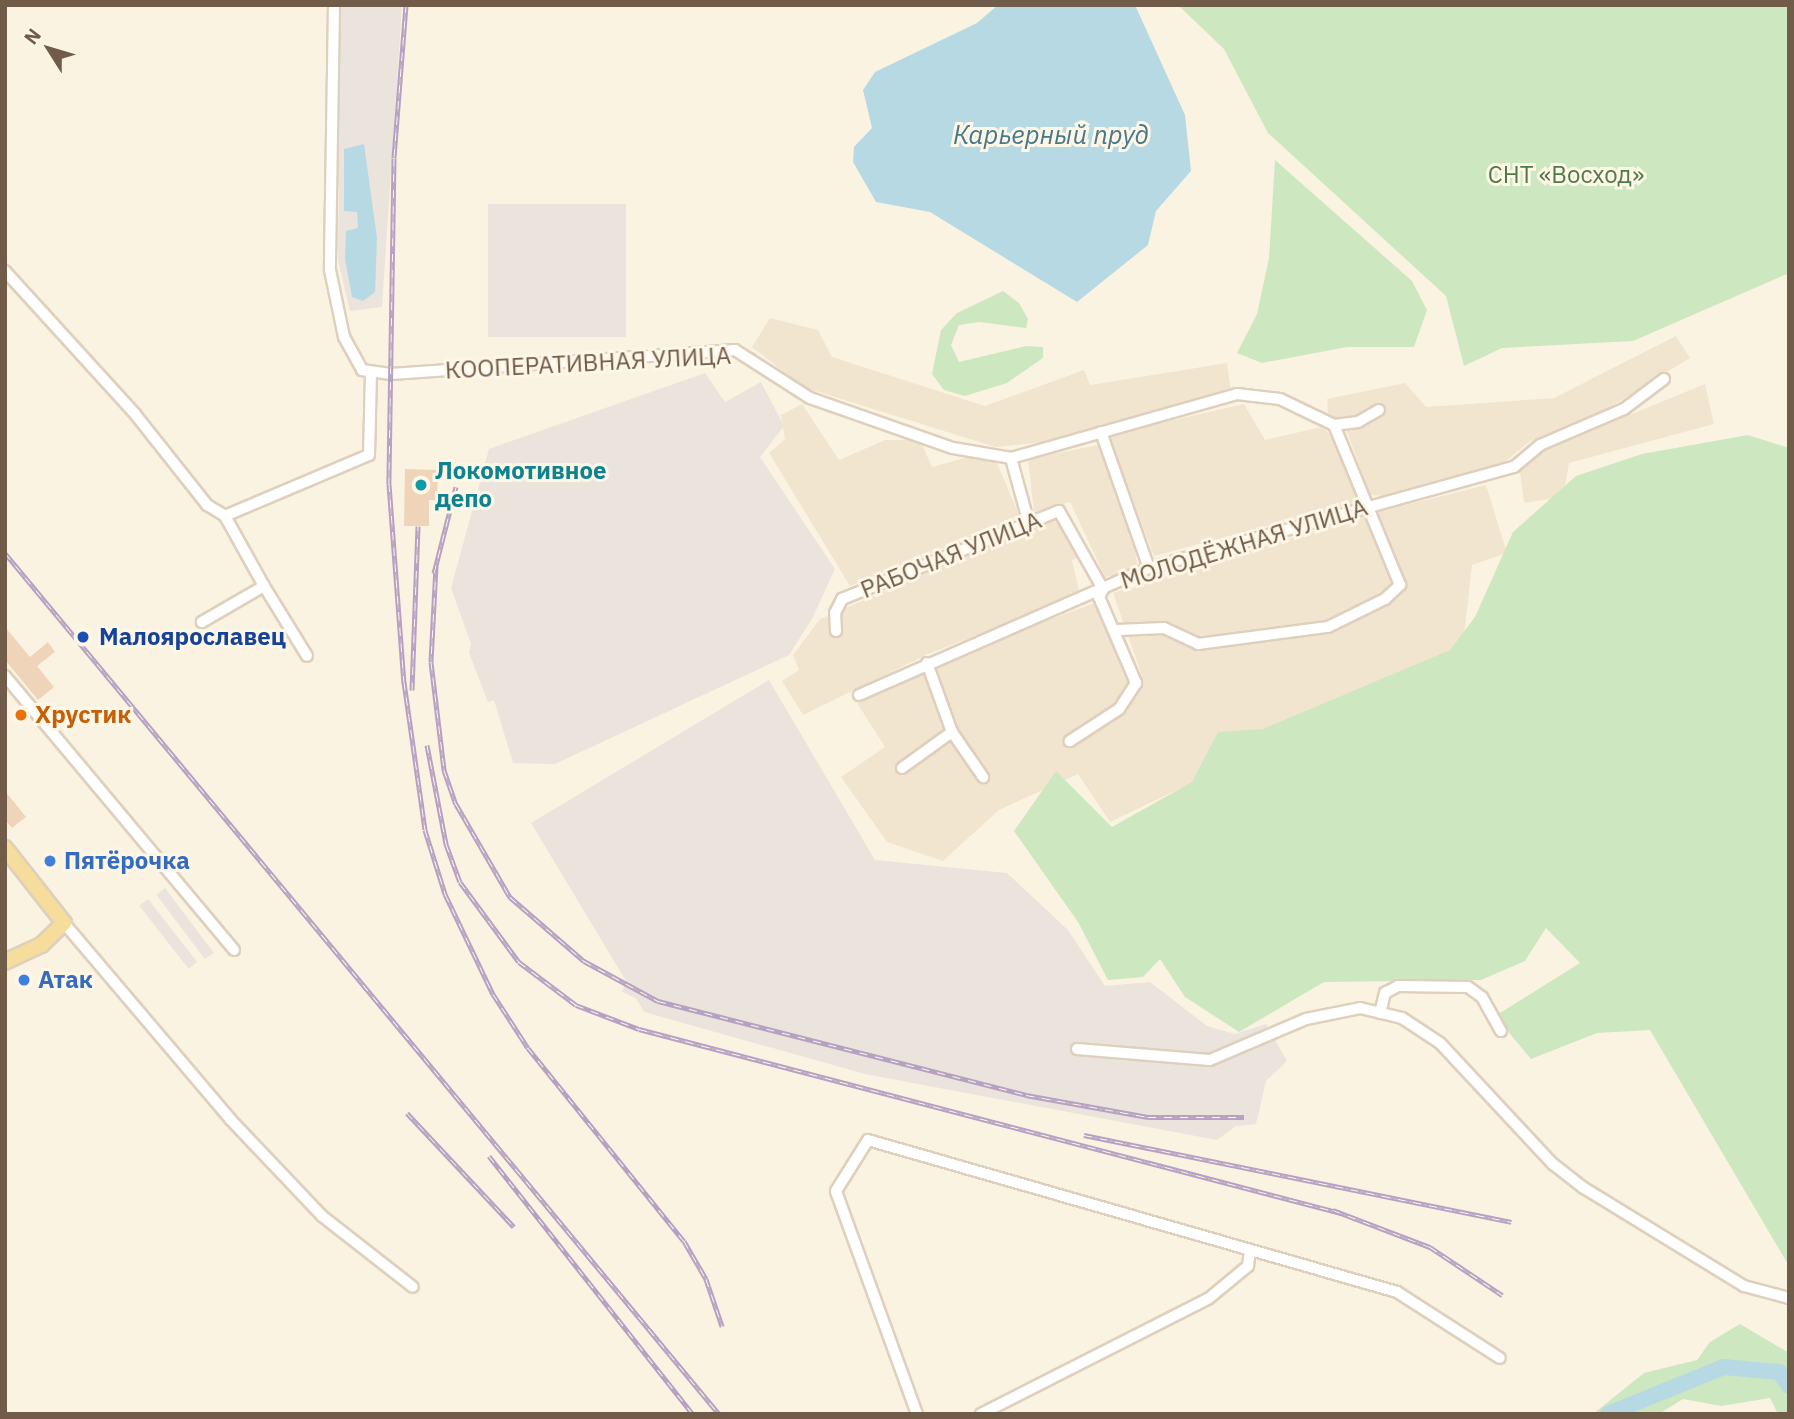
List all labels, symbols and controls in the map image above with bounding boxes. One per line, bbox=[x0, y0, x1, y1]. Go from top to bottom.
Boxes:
north arrow bbox=[14, 14, 84, 84]
text: N bbox=[18, 24, 46, 49]
water label: Карьерный пруд bbox=[953, 119, 1149, 151]
park label: СНТ «Восход» bbox=[1488, 161, 1644, 189]
street label: КООПЕРАТИВНАЯ УЛИЦА bbox=[444, 341, 732, 385]
place label: Локомотивное депо bbox=[435, 457, 607, 513]
marker: Локомотивное депо bbox=[413, 477, 429, 493]
street label: МОЛОДЁЖНАЯ УЛИЦА bbox=[1117, 493, 1371, 595]
street label: РАБОЧАЯ УЛИЦА bbox=[856, 506, 1046, 604]
place label: Малоярославец bbox=[99, 623, 286, 651]
marker: Малоярославец bbox=[73, 627, 93, 647]
place label: Хрустик bbox=[35, 701, 131, 729]
marker: Хрустик bbox=[13, 707, 29, 723]
place label: Пятёрочка bbox=[64, 847, 190, 875]
marker: Пятёрочка bbox=[42, 853, 58, 869]
place label: Атак bbox=[38, 966, 93, 994]
marker: Атак bbox=[16, 972, 32, 988]

